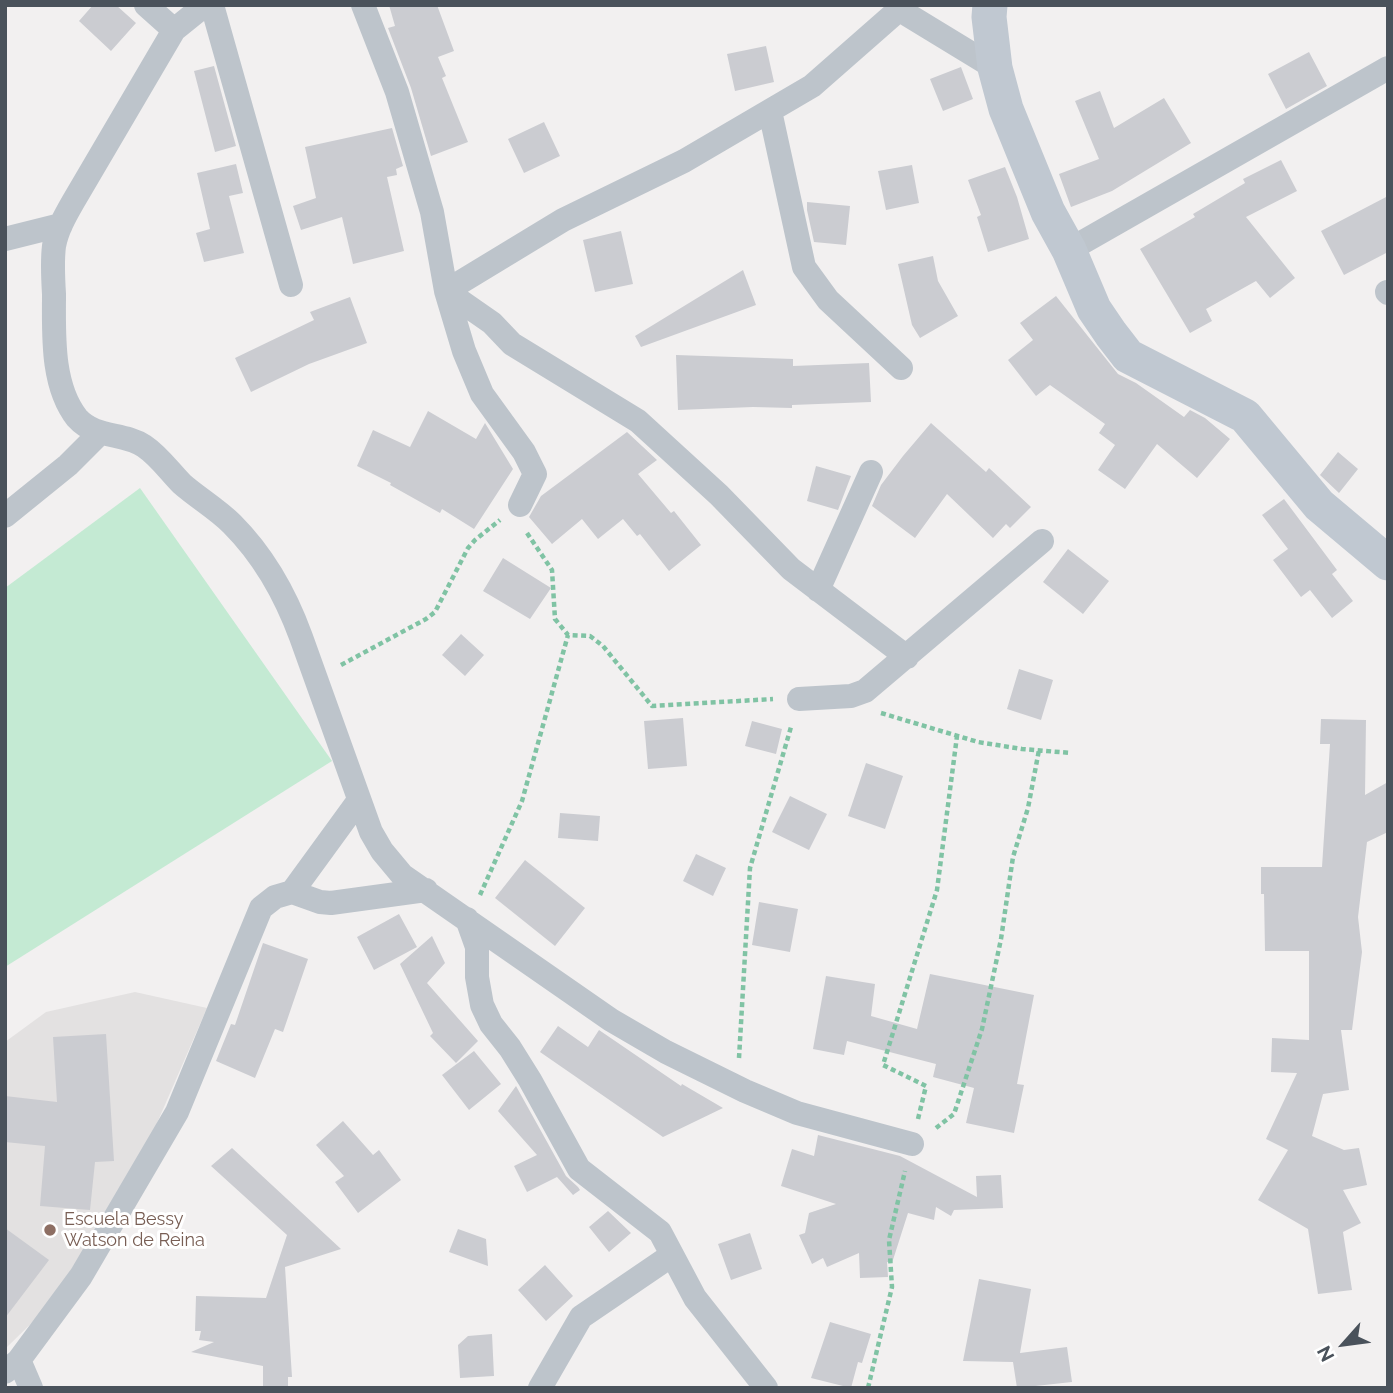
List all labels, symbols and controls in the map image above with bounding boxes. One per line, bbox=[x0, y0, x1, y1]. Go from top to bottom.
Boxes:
place label: Escuela Bessy Watson de Reina bbox=[64, 1209, 205, 1252]
marker: Escuela Bessy Watson de Reina bbox=[42, 1222, 58, 1238]
north arrow bbox=[1309, 1309, 1379, 1379]
text: N bbox=[1312, 1342, 1339, 1365]

